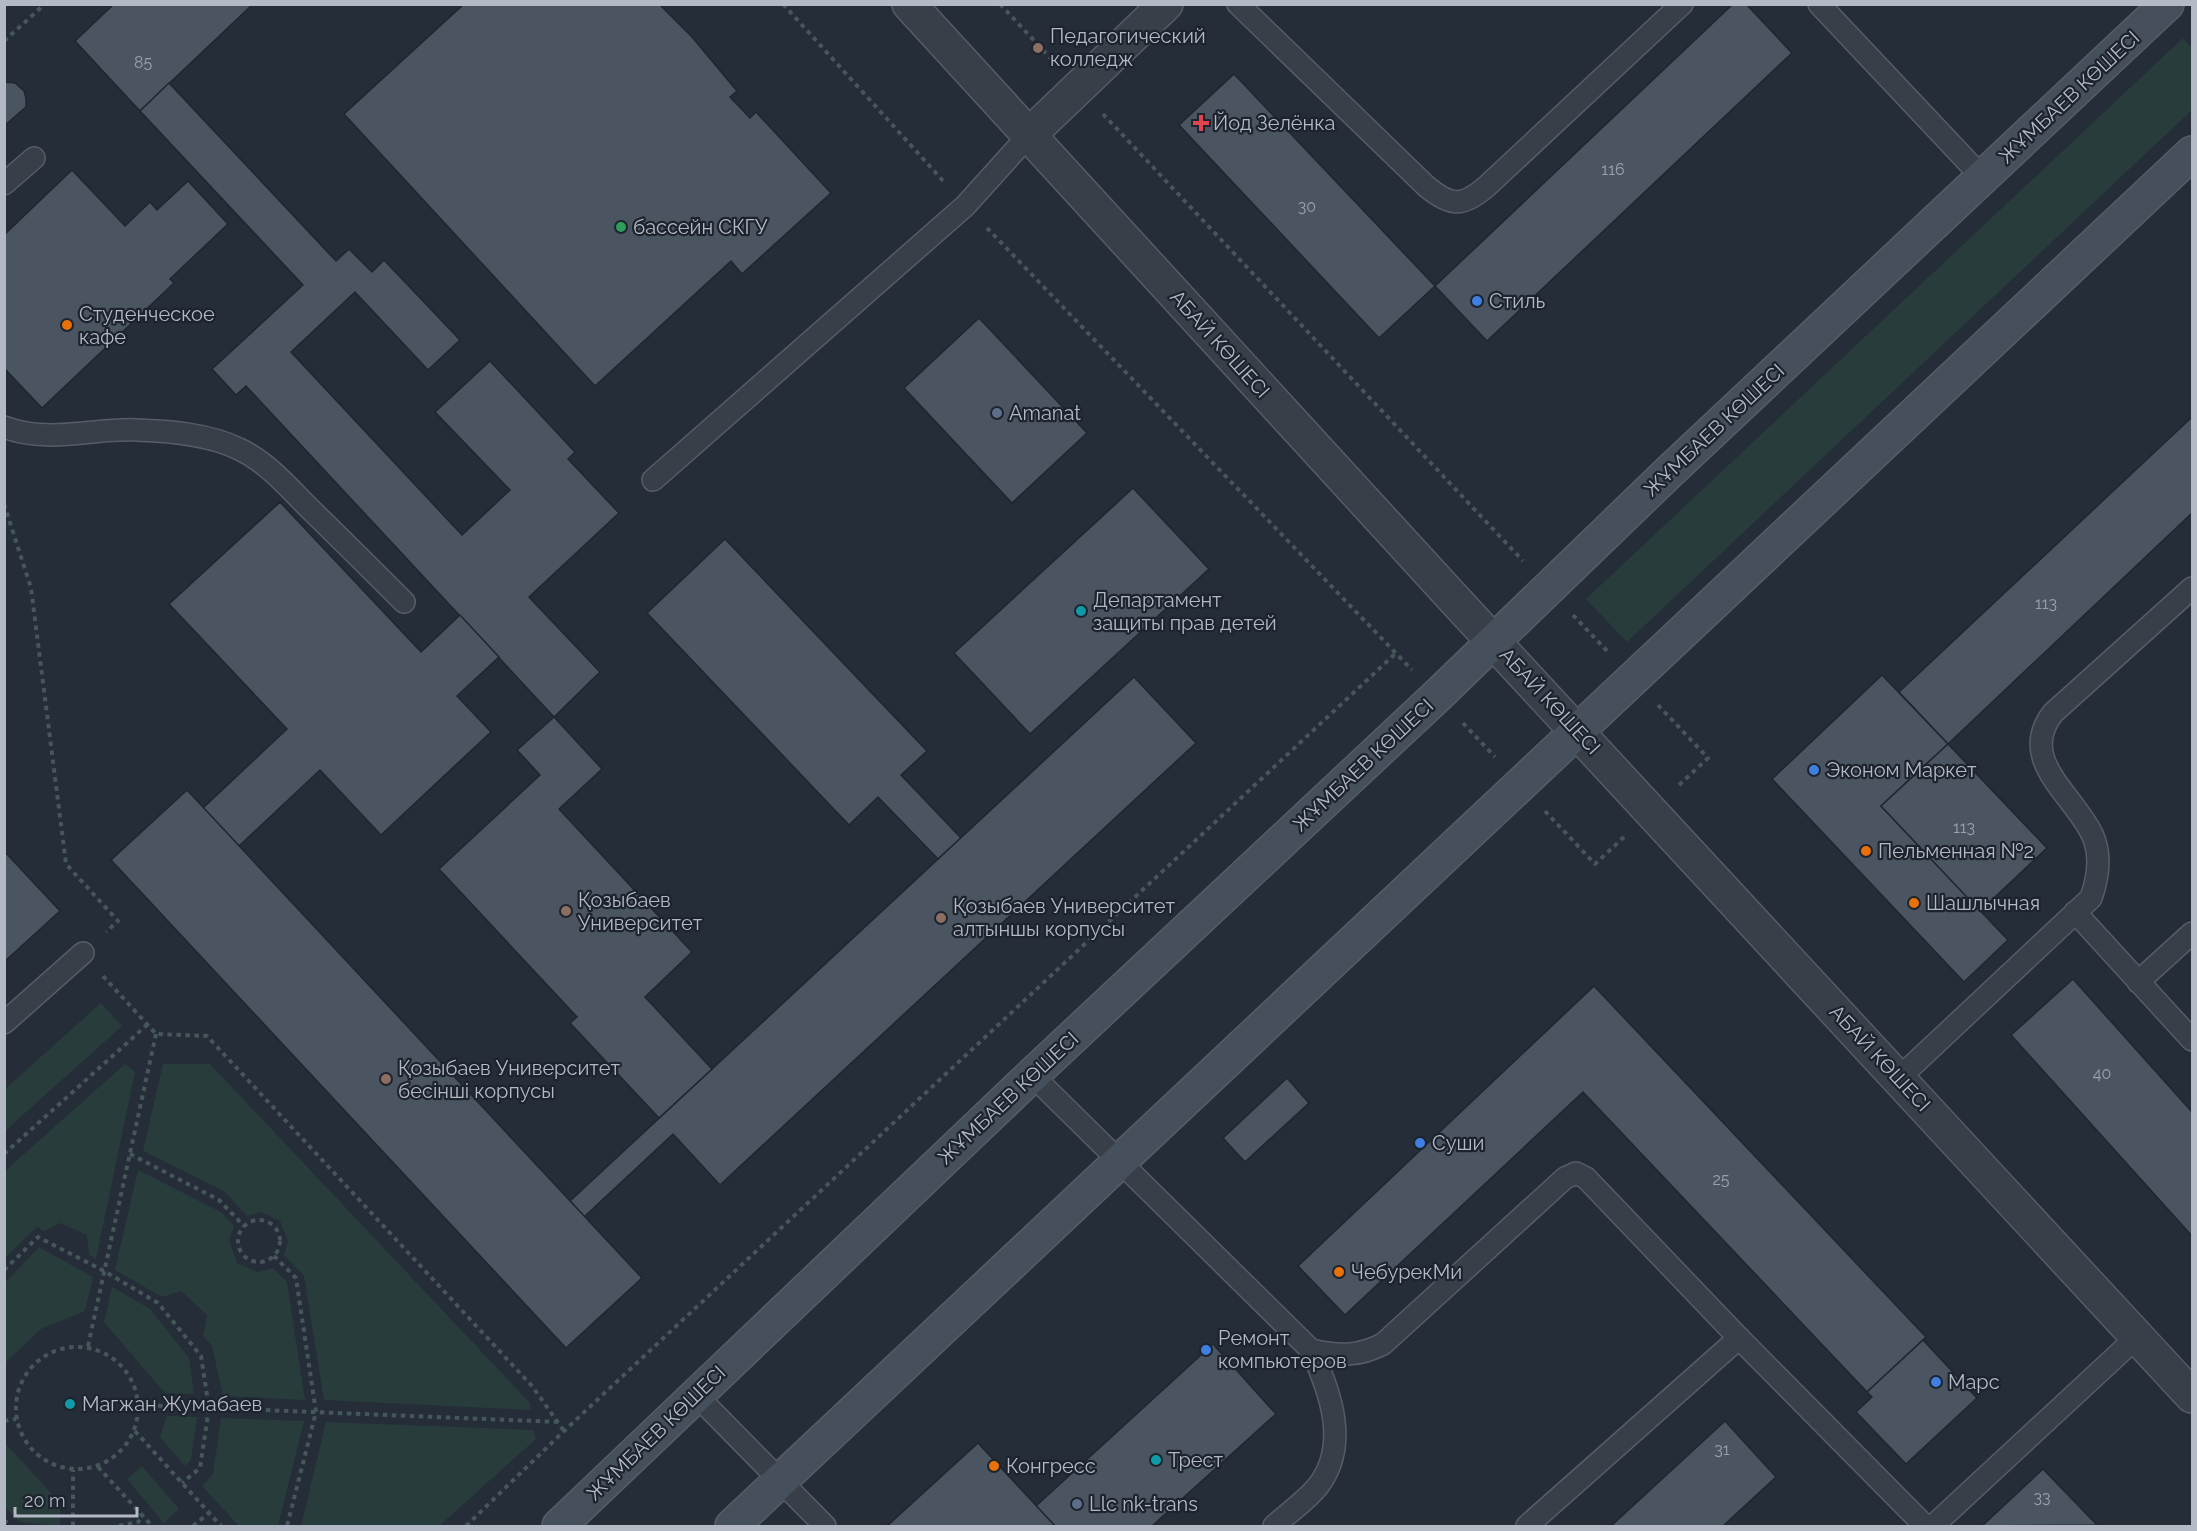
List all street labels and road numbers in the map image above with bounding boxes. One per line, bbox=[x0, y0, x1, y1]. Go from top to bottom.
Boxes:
street label: ЖҰМБАЕВ КӨШЕСІ bbox=[1994, 26, 2144, 168]
street label: АБАЙ КӨШЕСІ bbox=[1165, 285, 1275, 403]
street label: ЖҰМБАЕВ КӨШЕСІ bbox=[1639, 359, 1789, 501]
street label: АБАЙ КӨШЕСІ bbox=[1495, 643, 1605, 759]
street label: ЖҰМБАЕВ КӨШЕСІ bbox=[1288, 694, 1438, 836]
street label: АБАЙ КӨШЕСІ bbox=[1825, 1000, 1935, 1116]
street label: ЖҰМБАЕВ КӨШЕСІ bbox=[933, 1027, 1083, 1169]
street label: ЖҰМБАЕВ КӨШЕСІ bbox=[582, 1361, 730, 1505]

